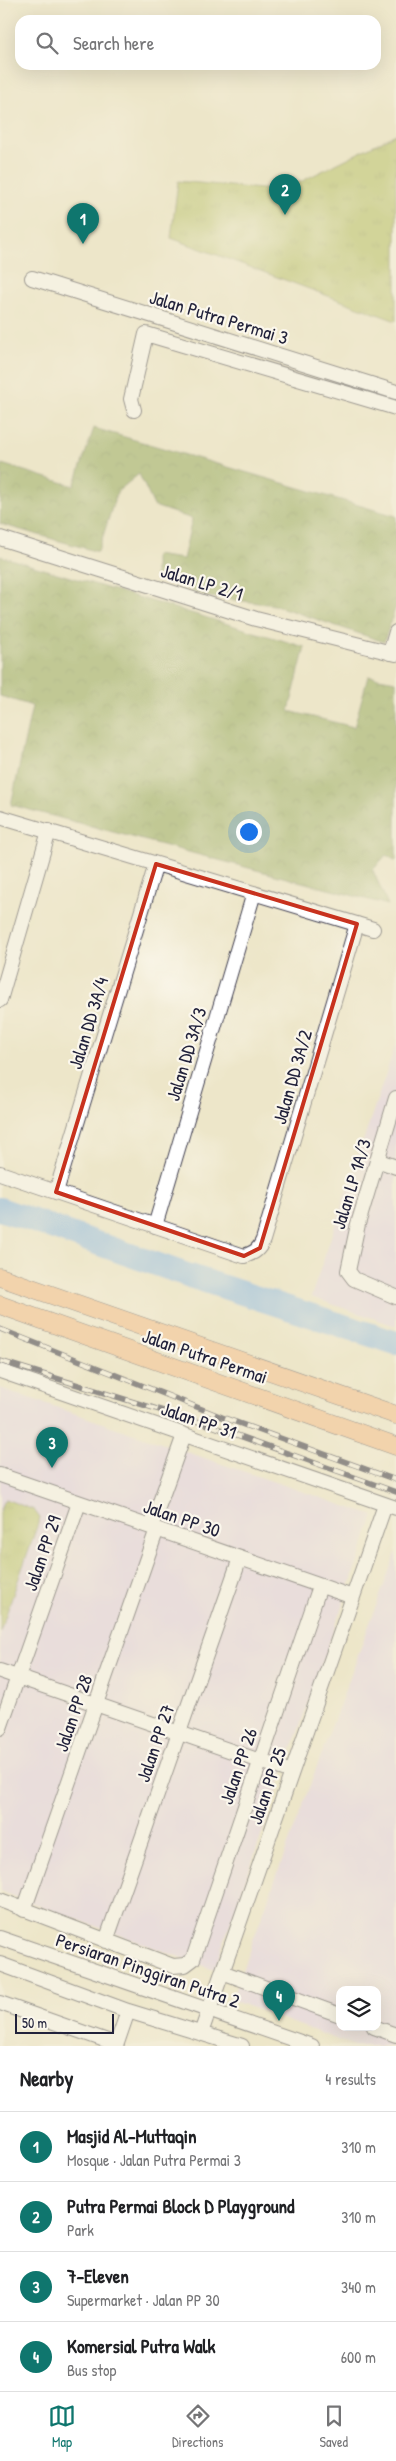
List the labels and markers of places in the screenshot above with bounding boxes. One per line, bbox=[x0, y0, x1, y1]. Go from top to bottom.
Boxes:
pin: 2 bbox=[269, 174, 301, 215]
pin: 1 bbox=[67, 203, 99, 244]
pin: 3 bbox=[36, 1427, 68, 1468]
pin: 4 bbox=[263, 1980, 295, 2021]

